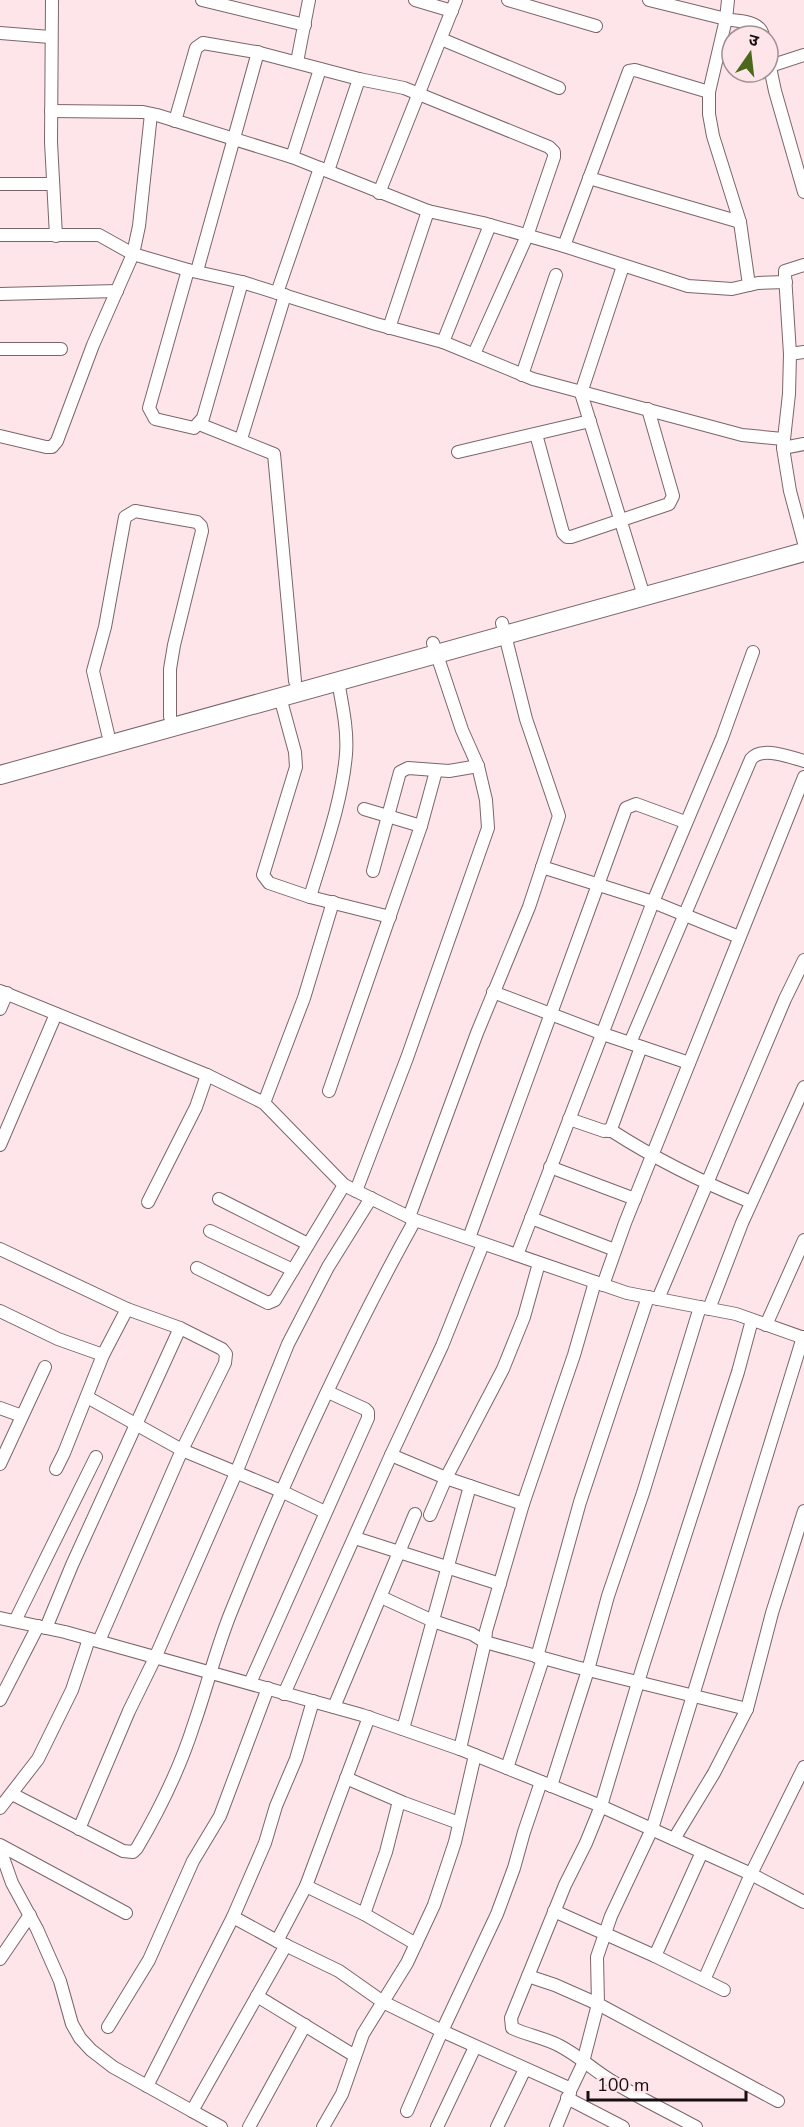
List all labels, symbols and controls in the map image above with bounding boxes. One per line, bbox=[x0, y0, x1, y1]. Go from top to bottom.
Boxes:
north arrow bbox=[720, 24, 780, 84]
text: उ bbox=[746, 29, 761, 52]
scale bar bbox=[588, 2064, 746, 2102]
text: 100 m bbox=[597, 2073, 649, 2097]

